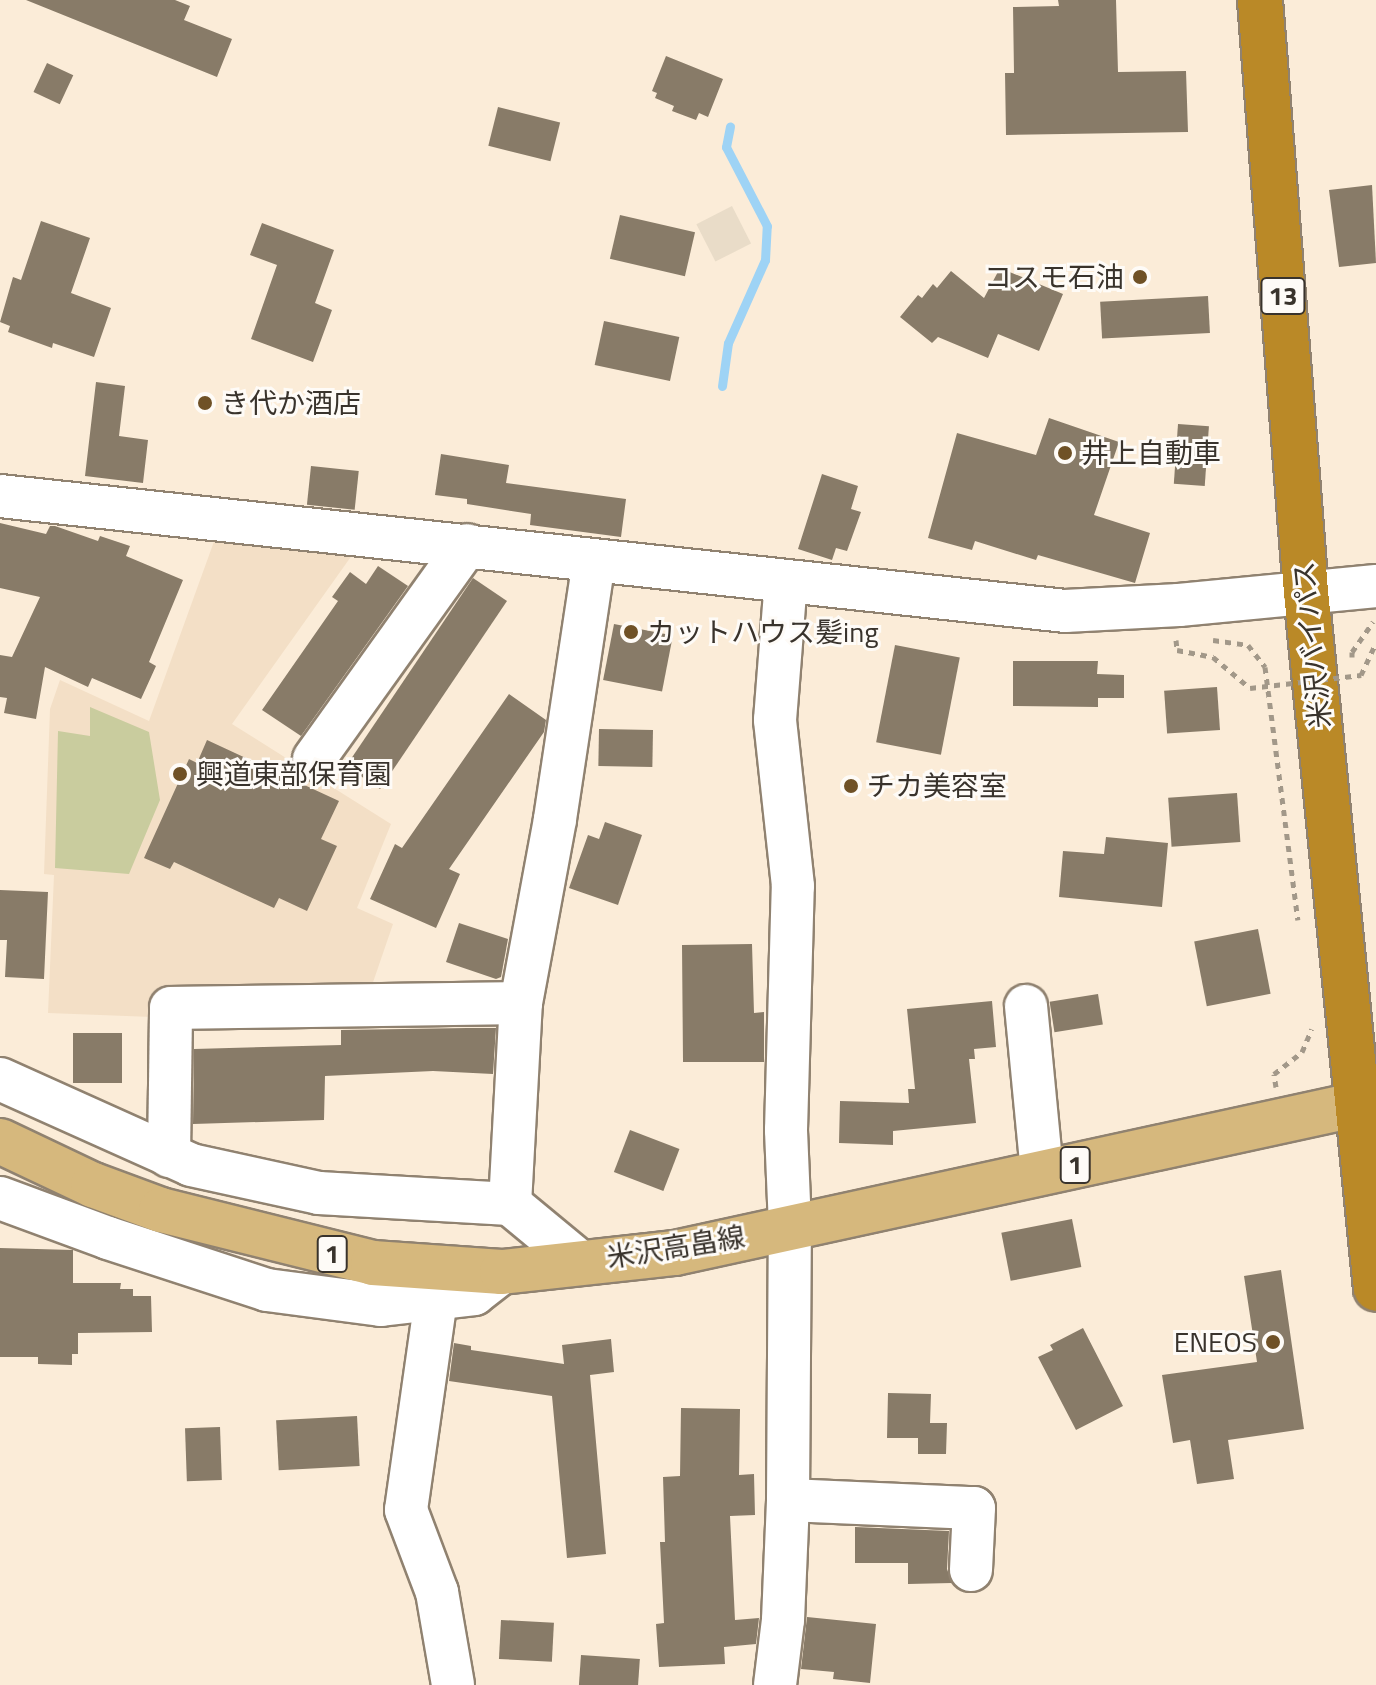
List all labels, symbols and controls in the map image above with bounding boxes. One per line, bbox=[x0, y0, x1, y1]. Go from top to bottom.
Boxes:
place label: コスモ石油 bbox=[984, 260, 1124, 294]
marker: コスモ石油 bbox=[1131, 268, 1149, 286]
road number: 13 bbox=[1259, 274, 1307, 318]
place label: き代か酒店 bbox=[221, 386, 361, 420]
marker: き代か酒店 bbox=[196, 394, 214, 412]
place label: 井上自動車 bbox=[1081, 436, 1221, 470]
marker: 井上自動車 bbox=[1056, 444, 1074, 462]
street label: 米沢バイパス bbox=[1287, 560, 1337, 730]
place label: カットハウス髪ing bbox=[647, 615, 879, 649]
marker: カットハウス髪ing bbox=[622, 623, 640, 641]
place label: 興道東部保育園 bbox=[196, 757, 392, 791]
marker: 興道東部保育園 bbox=[171, 765, 189, 783]
place label: チカ美容室 bbox=[867, 769, 1007, 803]
marker: チカ美容室 bbox=[842, 777, 860, 795]
road number: 1 bbox=[1059, 1143, 1091, 1187]
street label: 米沢高畠線 bbox=[604, 1219, 748, 1275]
road number: 1 bbox=[316, 1232, 348, 1276]
place label: ENEOS bbox=[1174, 1325, 1257, 1359]
marker: ENEOS bbox=[1264, 1333, 1282, 1351]

